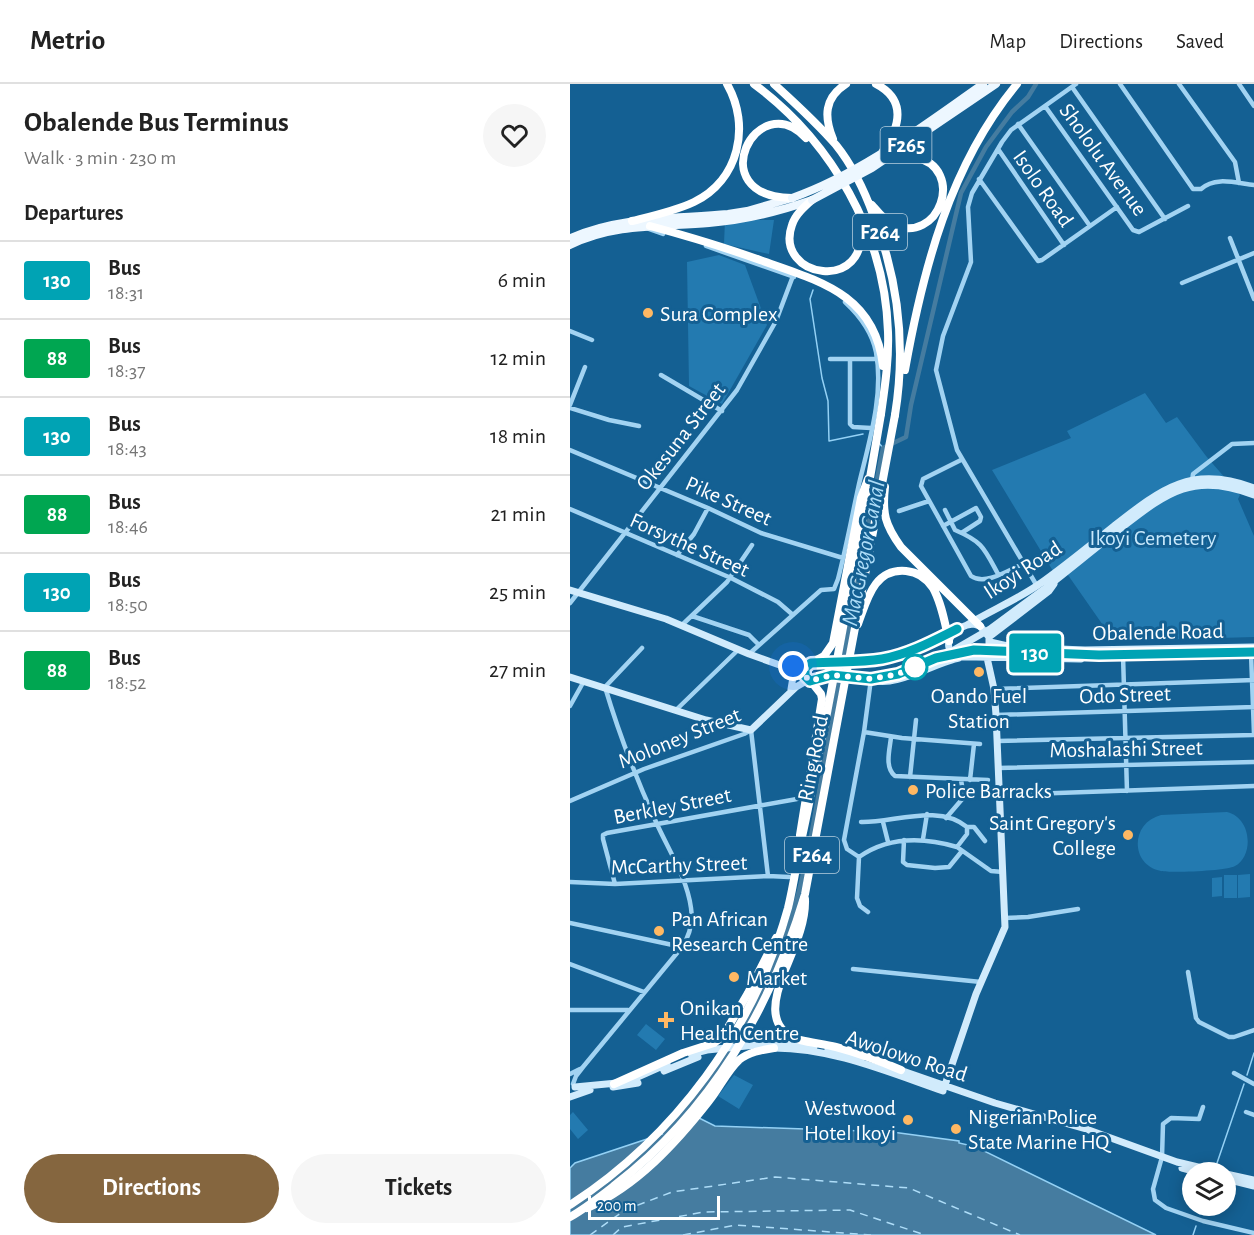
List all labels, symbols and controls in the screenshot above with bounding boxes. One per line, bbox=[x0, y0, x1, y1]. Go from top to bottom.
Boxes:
text: Metrio bbox=[30, 27, 105, 55]
text: Map bbox=[990, 31, 1026, 52]
text: Directions bbox=[1059, 31, 1143, 52]
text: Saved bbox=[1176, 31, 1224, 52]
street label: Shololu Avenue bbox=[1055, 99, 1151, 220]
button: heart bbox=[483, 104, 546, 167]
text: Obalende Bus Terminus bbox=[24, 109, 289, 137]
road number: F265 bbox=[880, 127, 932, 163]
street label: Isolo Road bbox=[1009, 146, 1077, 231]
text: Walk · 3 min · 230 m bbox=[24, 148, 176, 168]
text: Departures bbox=[24, 202, 124, 224]
road number: F264 bbox=[853, 214, 907, 250]
text: Bus bbox=[108, 257, 141, 279]
text: 6 min bbox=[498, 269, 546, 291]
text: 130 bbox=[43, 270, 71, 291]
text: 18:31 bbox=[108, 283, 144, 303]
place label: Sura Complex bbox=[660, 303, 778, 325]
marker: Sura Complex bbox=[641, 306, 655, 320]
text: Bus bbox=[108, 335, 141, 357]
text: 12 min bbox=[491, 347, 546, 369]
text: 88 bbox=[47, 348, 67, 369]
text: 18:37 bbox=[108, 361, 146, 381]
street label: Okesuna Street bbox=[632, 379, 729, 495]
text: Bus bbox=[108, 413, 141, 435]
text: 18 min bbox=[490, 425, 546, 447]
text: 130 bbox=[43, 426, 71, 447]
text: 18:43 bbox=[108, 439, 147, 459]
street label: Pike Street bbox=[682, 472, 775, 530]
water label: MacGregor Canal bbox=[838, 478, 890, 628]
text: Bus bbox=[108, 491, 141, 513]
text: 21 min bbox=[491, 503, 546, 525]
text: 88 bbox=[47, 504, 67, 525]
street label: Forsythe Street bbox=[627, 509, 753, 581]
text: 18:46 bbox=[108, 517, 148, 537]
park label: Ikoyi Cemetery bbox=[1090, 527, 1217, 549]
street label: Ikoyi Road bbox=[980, 537, 1065, 603]
text: Bus bbox=[108, 569, 141, 591]
text: 25 min bbox=[489, 581, 546, 603]
text: 130 bbox=[43, 582, 71, 603]
text: 18:50 bbox=[108, 595, 148, 615]
street label: Obalende Road bbox=[1092, 620, 1224, 644]
line badge: 130 bbox=[1000, 634, 1070, 672]
text: 130 bbox=[1021, 643, 1049, 664]
text: Bus bbox=[108, 647, 141, 669]
your location bbox=[778, 651, 808, 681]
unlabelled marker bbox=[902, 654, 928, 680]
text: 27 min bbox=[489, 659, 546, 681]
text: 88 bbox=[47, 660, 67, 681]
marker: Oando Fuel Station bbox=[972, 665, 986, 679]
text: 18:52 bbox=[108, 673, 146, 693]
street label: Odo Street bbox=[1079, 682, 1171, 708]
place label: Oando Fuel Station bbox=[931, 685, 1027, 732]
street label: Moloney Street bbox=[615, 703, 744, 772]
street label: Ring Road bbox=[794, 713, 832, 803]
street label: Moshalashi Street bbox=[1049, 737, 1203, 761]
place label: Police Barracks bbox=[925, 780, 1052, 802]
marker: Police Barracks bbox=[906, 783, 920, 797]
street label: Berkley Street bbox=[612, 784, 733, 828]
place label: Saint Gregory's College bbox=[989, 812, 1116, 859]
marker: Saint Gregory's College bbox=[1121, 828, 1135, 842]
road number: F264 bbox=[785, 837, 839, 873]
street label: McCarthy Street bbox=[610, 852, 748, 878]
place label: Pan African Research Centre bbox=[671, 908, 808, 955]
marker: Pan African Research Centre bbox=[652, 924, 666, 938]
place label: Market bbox=[746, 967, 807, 989]
marker: Market bbox=[727, 970, 741, 984]
place label: Onikan Health Centre bbox=[680, 997, 799, 1044]
marker: Onikan Health Centre bbox=[657, 1011, 675, 1029]
street label: Awolowo Road bbox=[843, 1026, 970, 1086]
place label: Westwood Hotel Ikoyi bbox=[804, 1097, 896, 1144]
place label: Nigerian Police State Marine HQ bbox=[968, 1106, 1112, 1153]
marker: Westwood Hotel Ikoyi bbox=[901, 1113, 915, 1127]
marker: Nigerian Police State Marine HQ bbox=[949, 1122, 963, 1136]
button: Directions bbox=[24, 1154, 279, 1223]
button: Tickets bbox=[291, 1154, 546, 1223]
map controls bbox=[1182, 1162, 1236, 1216]
button: layers bbox=[1182, 1162, 1236, 1216]
scale bar bbox=[588, 1193, 720, 1220]
text: 200 m bbox=[597, 1198, 637, 1214]

